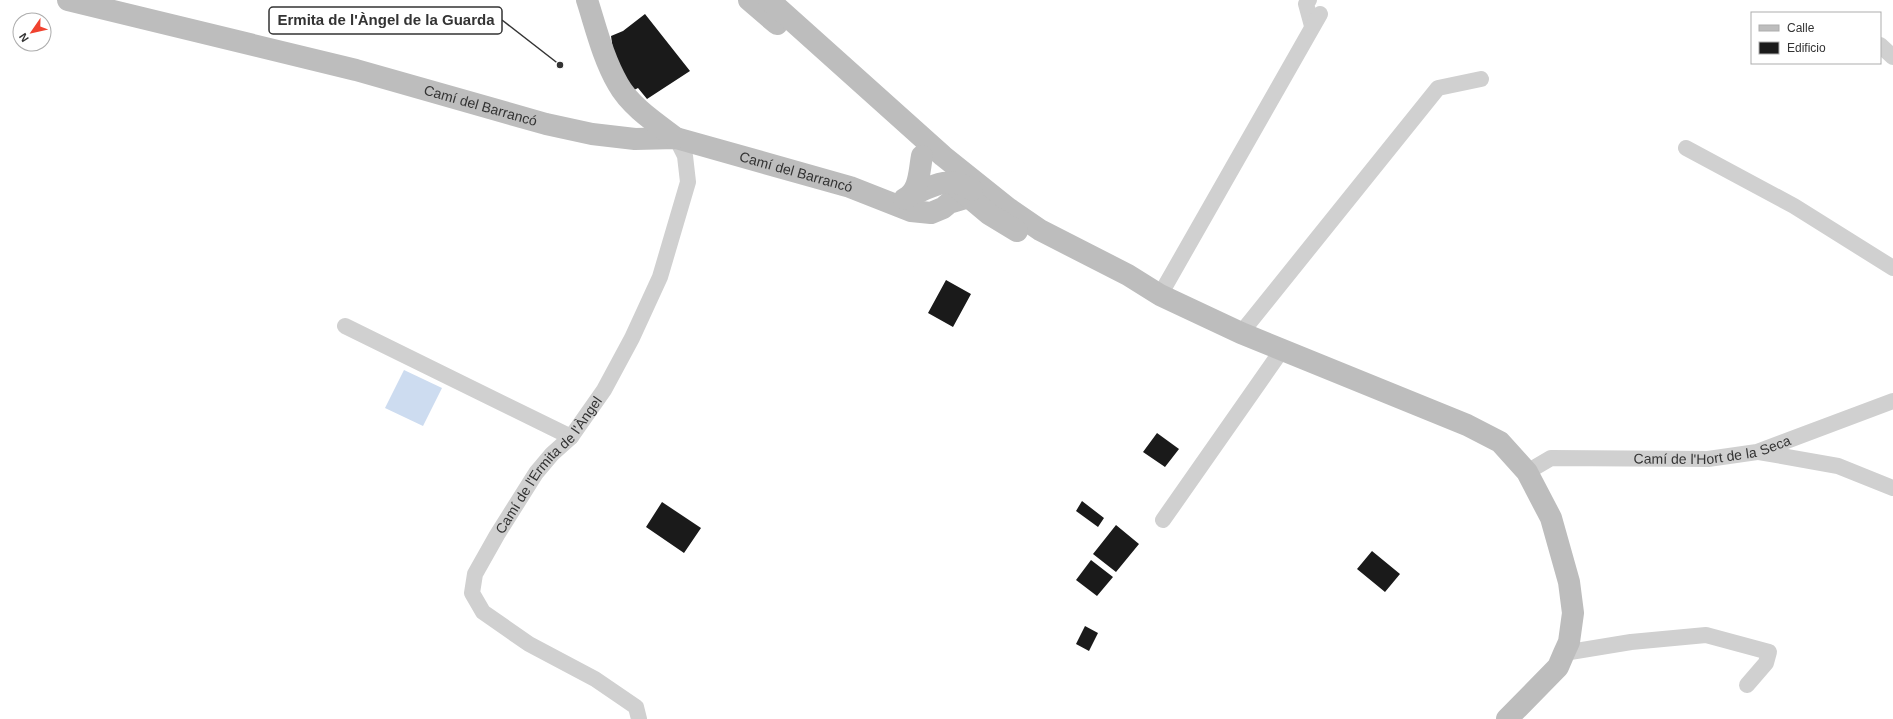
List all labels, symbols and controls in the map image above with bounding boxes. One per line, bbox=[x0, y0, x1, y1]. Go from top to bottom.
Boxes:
callout: Ermita de l'Àngel de la Guarda bbox=[269, 7, 502, 34]
text: Ermita de l'Àngel de la Guarda bbox=[278, 11, 495, 28]
north arrow bbox=[12, 12, 52, 52]
legend bbox=[1751, 12, 1881, 64]
text: Calle bbox=[1787, 21, 1815, 35]
text: N bbox=[16, 31, 31, 44]
text: Edificio bbox=[1787, 41, 1826, 55]
street label: Camí del Barrancó bbox=[422, 82, 539, 129]
street label: Camí del Barrancó bbox=[738, 148, 855, 195]
street label: Camí de l'Ermita de l'Àngel bbox=[492, 393, 605, 537]
street label: Camí de l'Hort de la Seca bbox=[1634, 432, 1793, 467]

